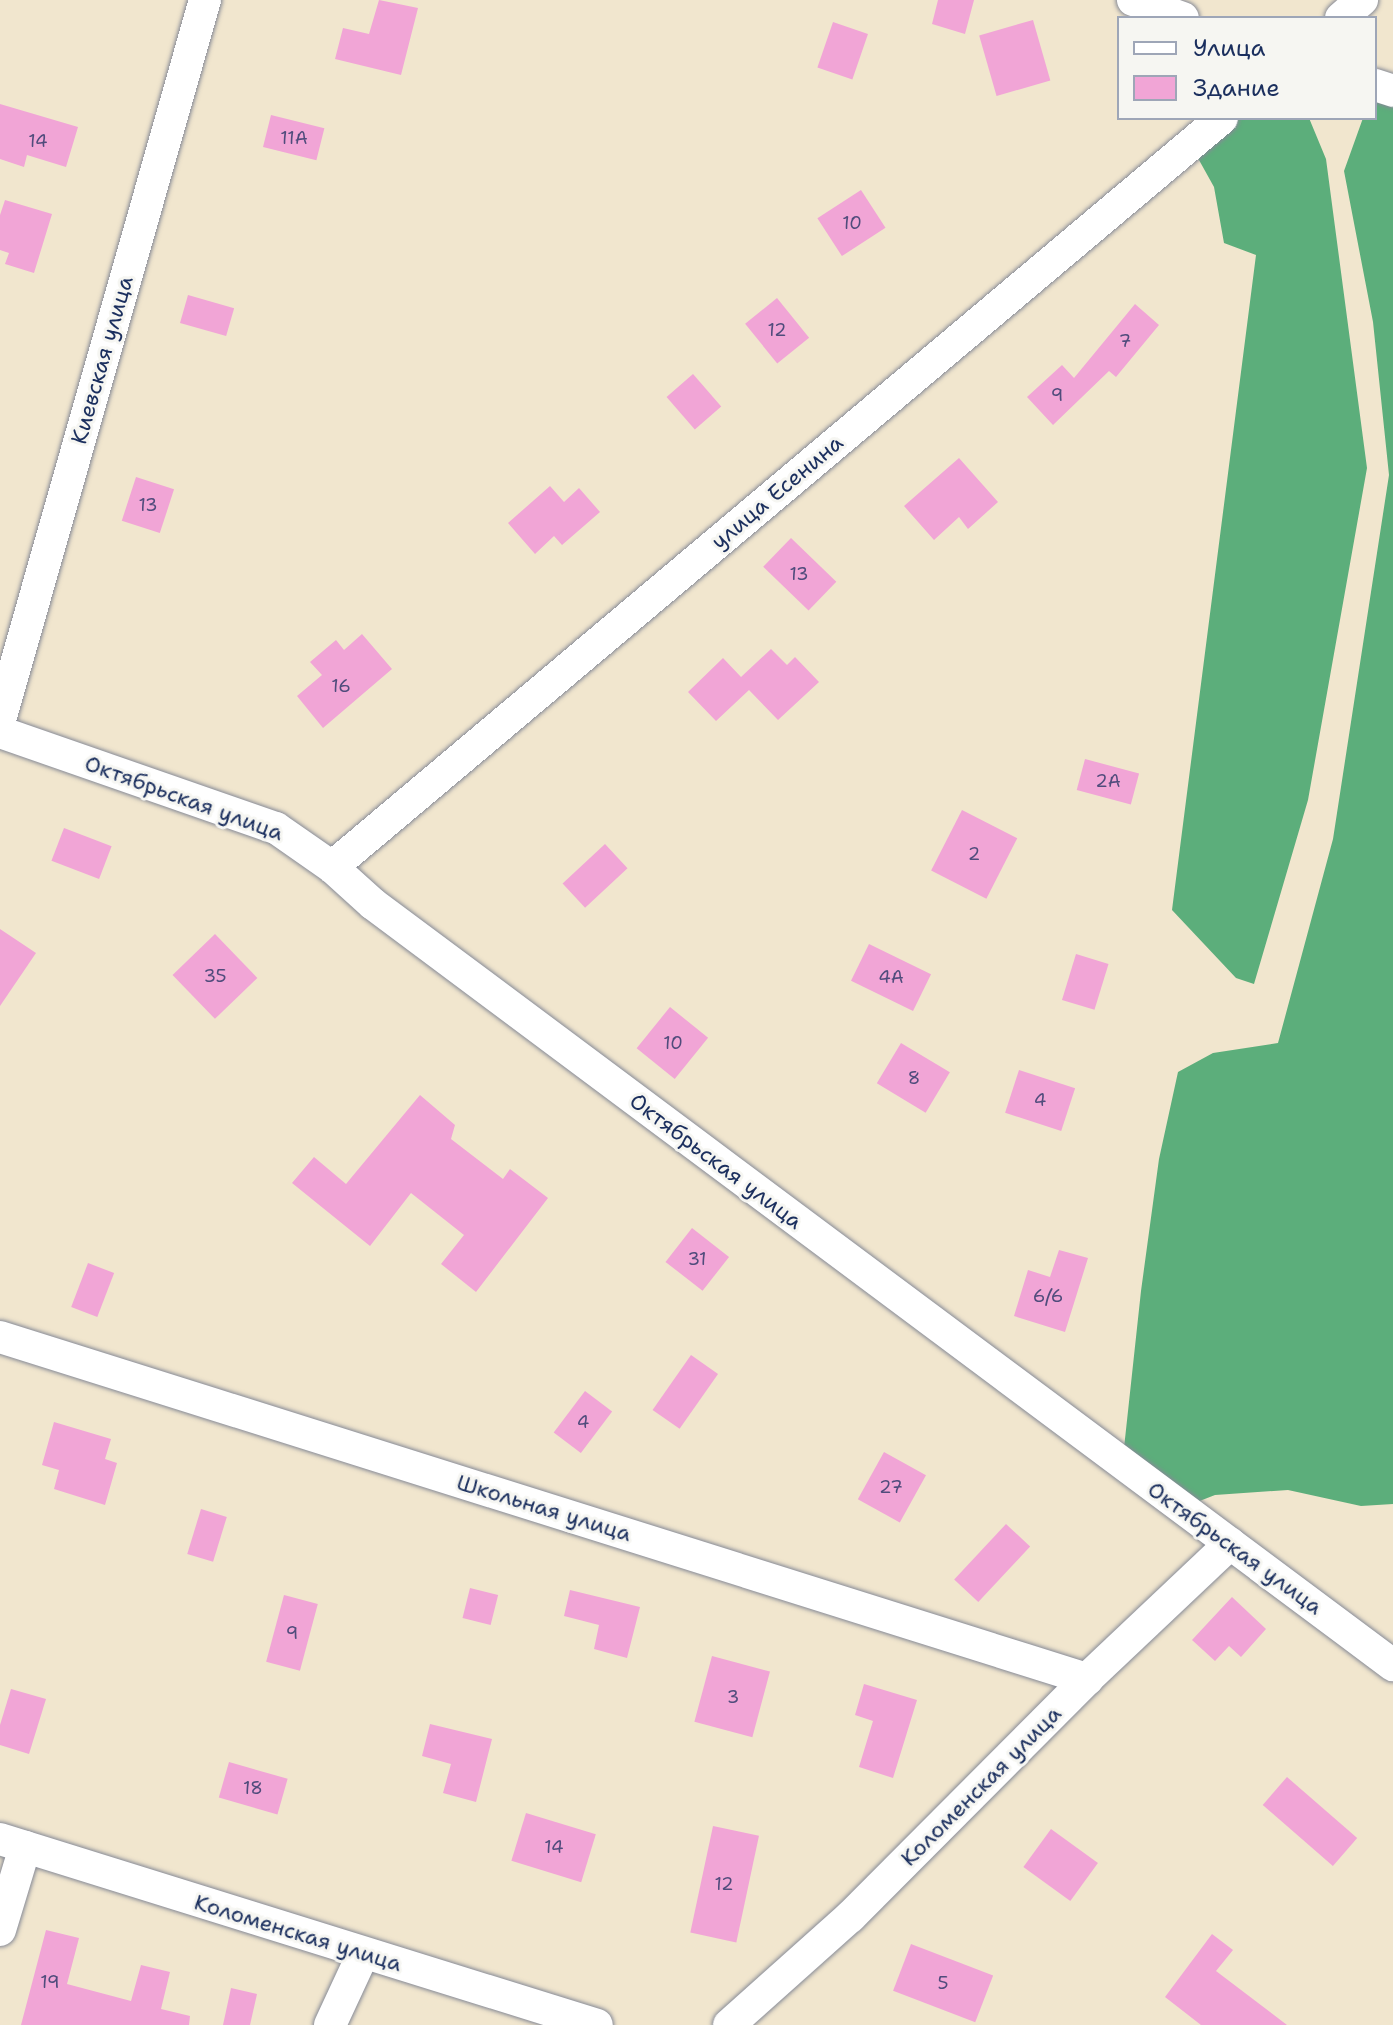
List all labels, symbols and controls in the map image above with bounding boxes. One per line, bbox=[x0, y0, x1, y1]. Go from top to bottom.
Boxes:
legend bbox=[1117, 16, 1377, 120]
text: Улица bbox=[1193, 32, 1266, 64]
text: Здание bbox=[1193, 72, 1280, 104]
house number: 11А bbox=[280, 127, 308, 149]
house number: 14 bbox=[28, 130, 48, 152]
house number: 10 bbox=[842, 212, 862, 234]
street label: Киевская улица bbox=[65, 273, 139, 447]
house number: 12 bbox=[767, 319, 787, 341]
house number: 7 bbox=[1119, 330, 1131, 352]
house number: 9 bbox=[1051, 384, 1063, 406]
street label: улица Есенина bbox=[706, 429, 848, 555]
house number: 13 bbox=[138, 494, 158, 516]
house number: 13 bbox=[789, 563, 809, 585]
house number: 16 bbox=[331, 675, 351, 697]
street label: Октябрьская улица bbox=[81, 750, 287, 846]
house number: 2А bbox=[1095, 770, 1121, 792]
house number: 2 bbox=[968, 843, 980, 865]
house number: 35 bbox=[203, 965, 227, 987]
house number: 4А bbox=[878, 966, 904, 988]
house number: 10 bbox=[663, 1032, 683, 1054]
house number: 8 bbox=[908, 1067, 920, 1089]
street label: Октябрьская улица bbox=[624, 1087, 808, 1235]
house number: 4 bbox=[1034, 1089, 1046, 1111]
house number: 31 bbox=[687, 1248, 707, 1270]
house number: 6/6 bbox=[1033, 1285, 1063, 1307]
house number: 4 bbox=[577, 1411, 589, 1433]
street label: Школьная улица bbox=[454, 1469, 634, 1547]
house number: 27 bbox=[879, 1476, 903, 1498]
street label: Октябрьская улица bbox=[1143, 1476, 1327, 1620]
house number: 9 bbox=[286, 1622, 298, 1644]
house number: 3 bbox=[727, 1686, 739, 1708]
street label: Коломенская улица bbox=[895, 1700, 1067, 1872]
house number: 18 bbox=[243, 1777, 263, 1799]
house number: 14 bbox=[544, 1836, 564, 1858]
house number: 12 bbox=[714, 1873, 734, 1895]
street label: Коломенская улица bbox=[191, 1889, 405, 1977]
house number: 19 bbox=[40, 1971, 60, 1993]
house number: 5 bbox=[937, 1972, 949, 1994]

